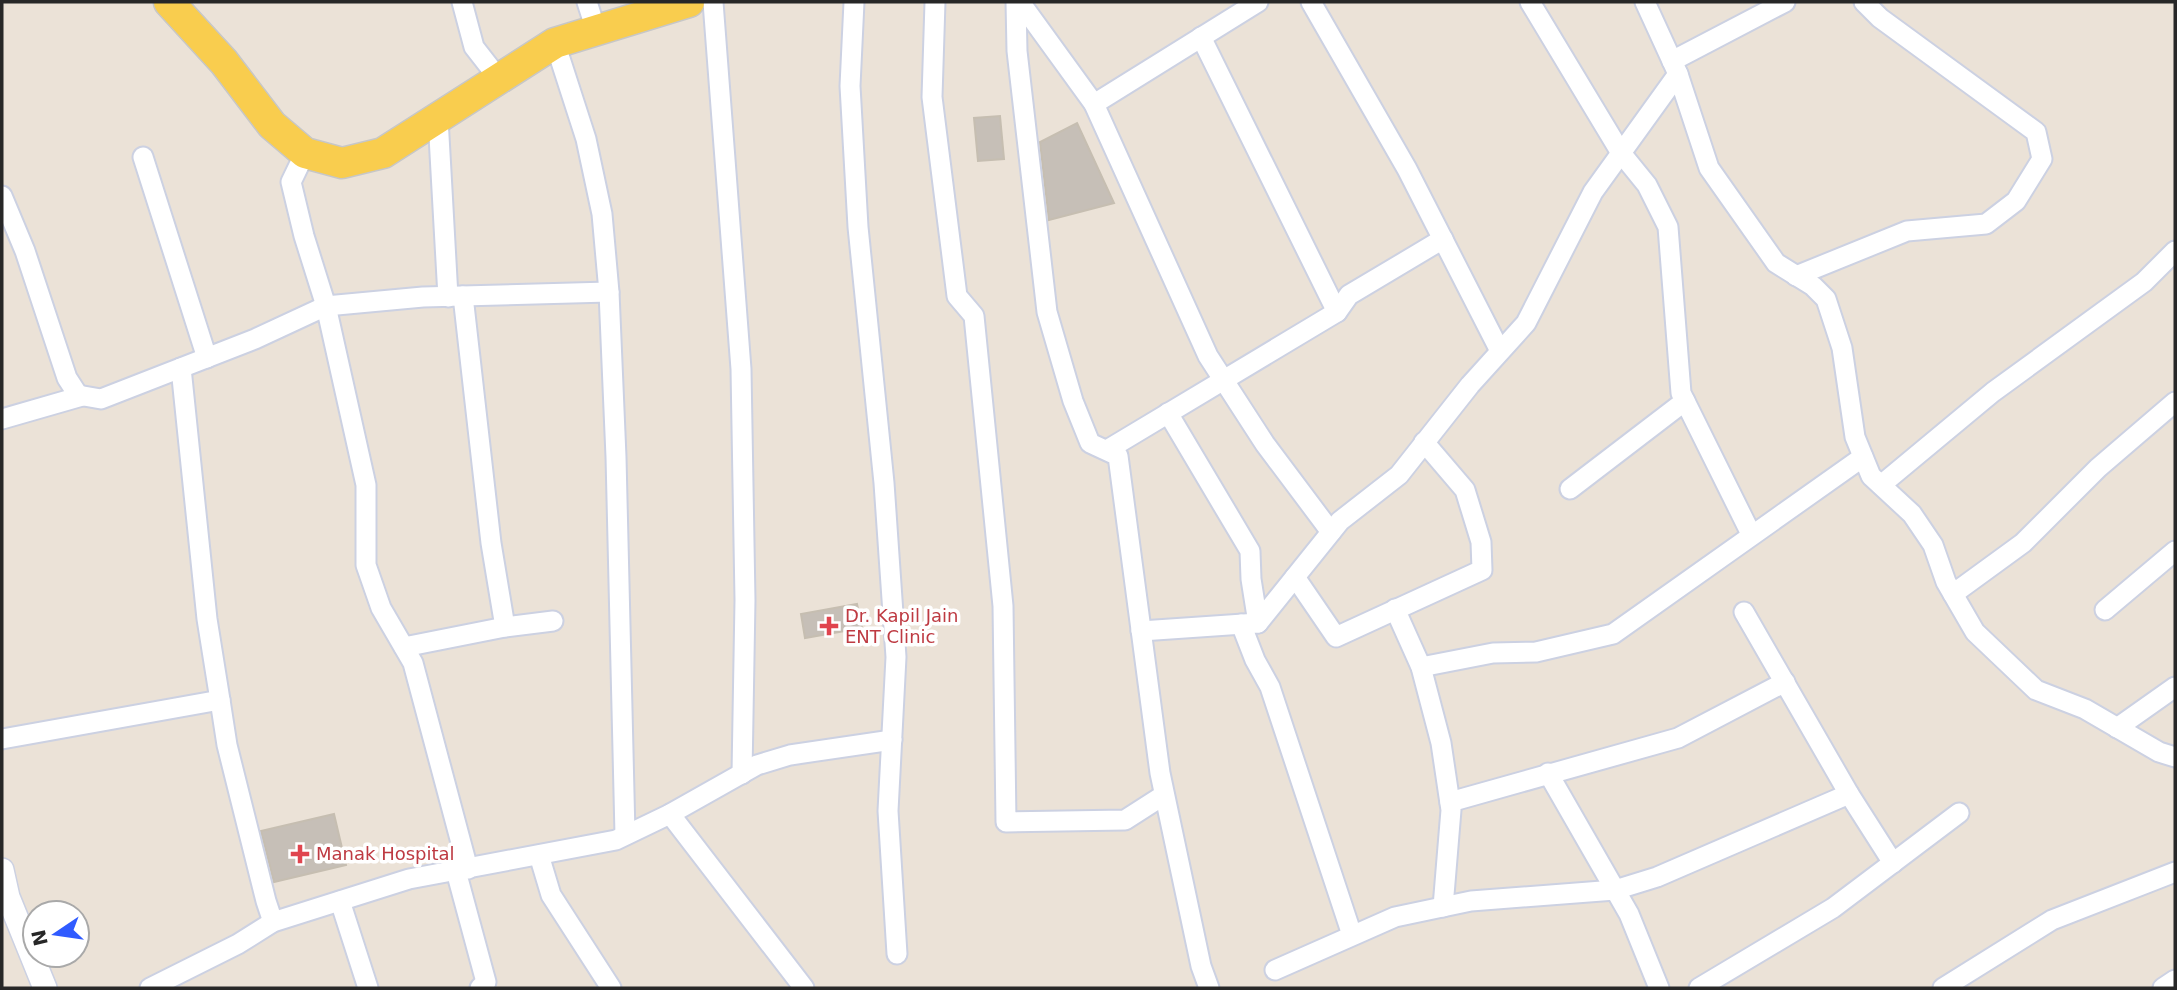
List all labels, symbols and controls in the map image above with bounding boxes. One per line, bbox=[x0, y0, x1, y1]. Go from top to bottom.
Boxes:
place label: Dr. Kapil Jain ENT Clinic bbox=[845, 605, 958, 647]
marker: Dr. Kapil Jain ENT Clinic bbox=[819, 616, 839, 636]
place label: Manak Hospital bbox=[316, 843, 455, 864]
marker: Manak Hospital bbox=[290, 844, 310, 864]
north arrow bbox=[21, 899, 91, 969]
text: N bbox=[27, 928, 52, 948]

